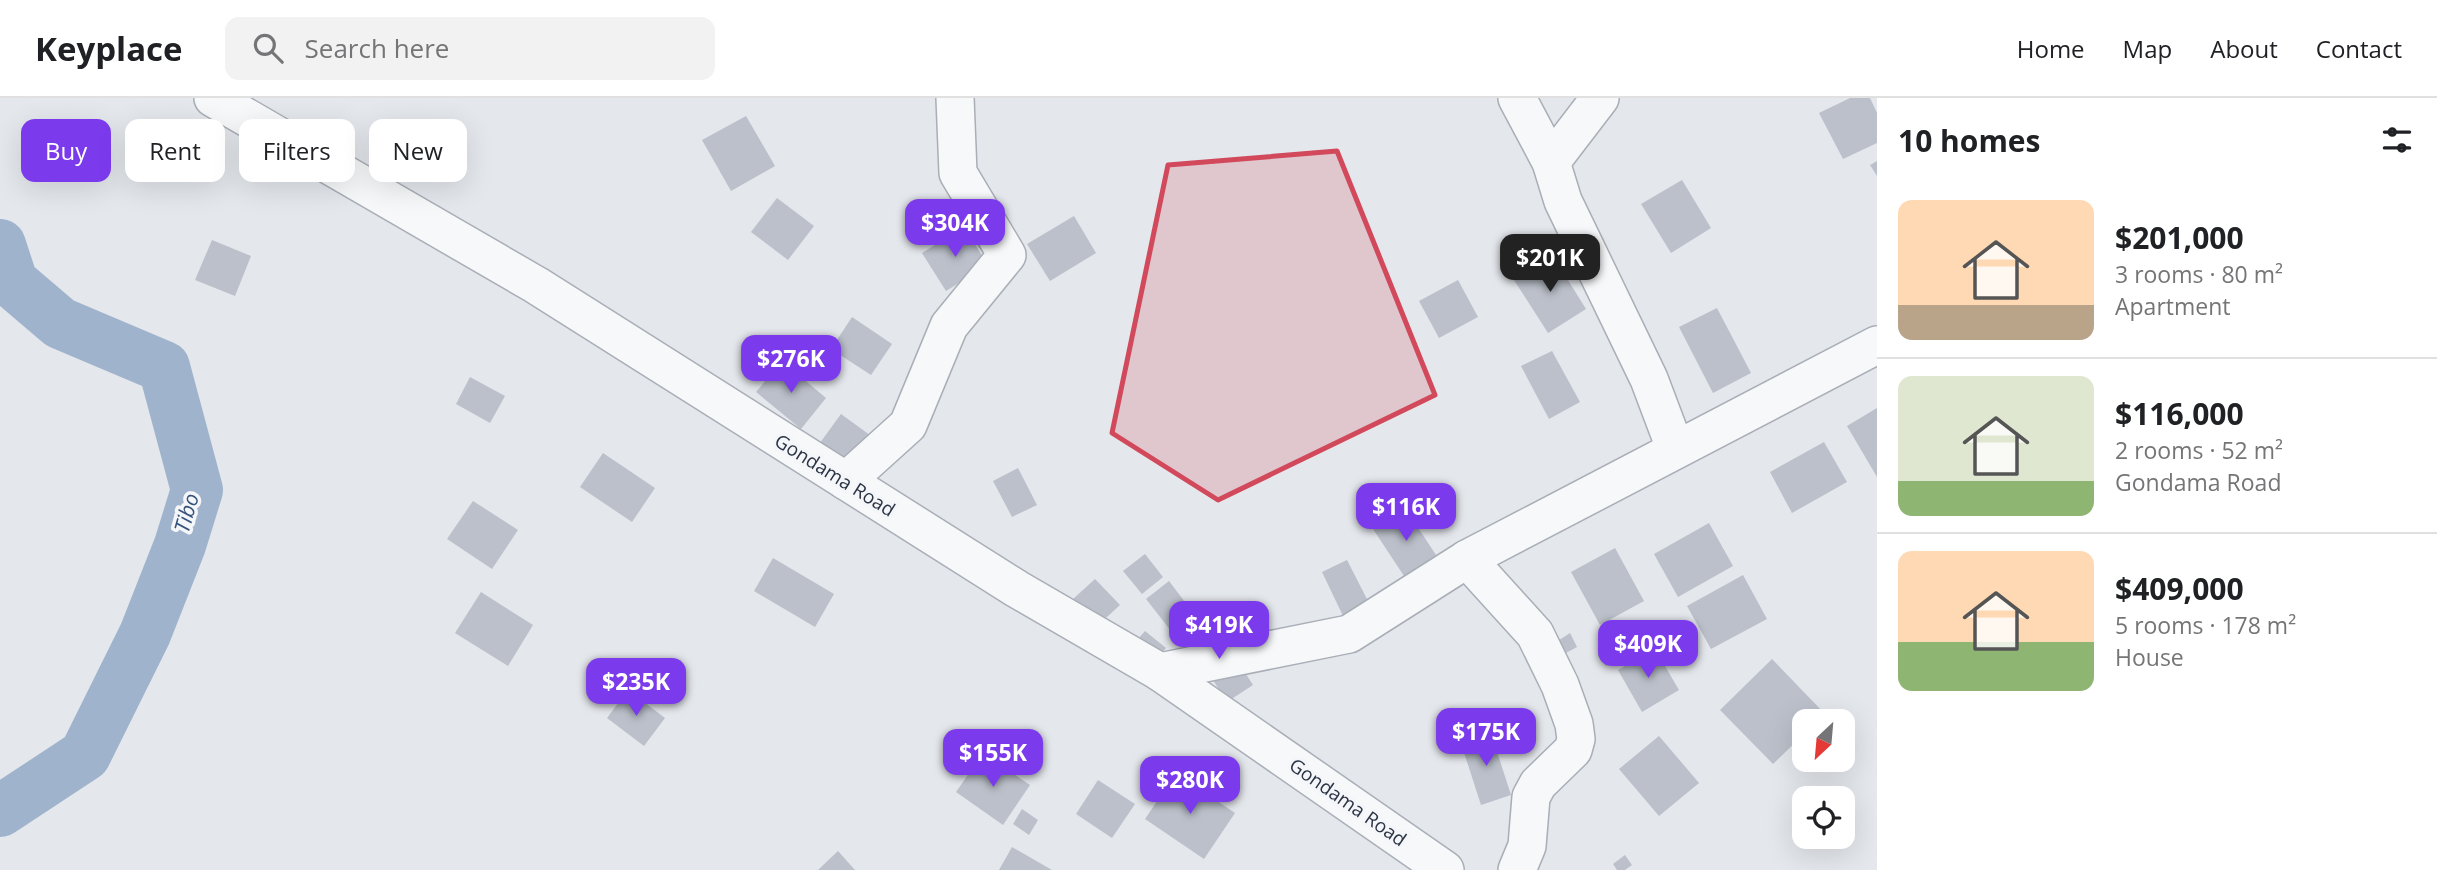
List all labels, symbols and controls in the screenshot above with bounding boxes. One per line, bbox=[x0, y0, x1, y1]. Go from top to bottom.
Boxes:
search box bbox=[225, 17, 715, 80]
text: Keyplace bbox=[35, 26, 183, 71]
icon: search bbox=[249, 29, 287, 67]
text: Search here bbox=[305, 30, 449, 66]
text: Home bbox=[2017, 32, 2085, 65]
text: Map bbox=[2123, 32, 2172, 65]
text: About bbox=[2210, 32, 2278, 65]
text: Contact bbox=[2316, 32, 2402, 65]
chip: Buy bbox=[21, 119, 111, 182]
chip: Rent bbox=[125, 119, 225, 182]
chip: Filters bbox=[239, 119, 355, 182]
chip: New bbox=[369, 119, 467, 182]
text: 10 homes bbox=[1898, 120, 2041, 161]
icon: filters bbox=[2378, 121, 2416, 159]
pin: $304K bbox=[906, 200, 1004, 259]
text: $304K bbox=[921, 206, 989, 238]
text: $201,000 bbox=[2115, 217, 2244, 258]
icon: home bbox=[1954, 228, 2038, 312]
pin: $201K bbox=[1501, 234, 1599, 294]
text: $201K bbox=[1516, 241, 1584, 273]
text: 3 rooms · 80 m² bbox=[2115, 258, 2283, 290]
text: Apartment bbox=[2115, 290, 2231, 322]
pin: $276K bbox=[742, 336, 840, 395]
text: $276K bbox=[757, 342, 825, 374]
text: $116,000 bbox=[2115, 393, 2244, 434]
icon: home bbox=[1954, 404, 2038, 488]
street label: Gondama Road bbox=[770, 428, 900, 522]
text: 2 rooms · 52 m² bbox=[2115, 434, 2283, 466]
text: Gondama Road bbox=[2115, 466, 2281, 498]
pin: $116K bbox=[1357, 484, 1455, 543]
water label: Tibo bbox=[167, 490, 205, 536]
text: $116K bbox=[1372, 490, 1440, 522]
text: $409,000 bbox=[2115, 568, 2244, 609]
icon: home bbox=[1954, 579, 2038, 663]
pin: $419K bbox=[1170, 602, 1268, 661]
text: $419K bbox=[1185, 608, 1253, 640]
text: 5 rooms · 178 m² bbox=[2115, 609, 2296, 641]
pin: $409K bbox=[1599, 620, 1697, 680]
text: $409K bbox=[1614, 627, 1682, 659]
text: House bbox=[2115, 641, 2184, 673]
pin: $235K bbox=[587, 658, 685, 718]
text: $235K bbox=[602, 665, 670, 697]
pin: $175K bbox=[1437, 708, 1535, 768]
north arrow bbox=[1792, 709, 1855, 772]
map controls bbox=[1792, 709, 1855, 849]
text: $175K bbox=[1452, 715, 1520, 747]
pin: $155K bbox=[944, 730, 1042, 789]
text: $155K bbox=[959, 736, 1027, 768]
street label: Gondama Road bbox=[1284, 752, 1412, 852]
pin: $280K bbox=[1141, 756, 1239, 816]
text: $280K bbox=[1156, 763, 1224, 795]
button: locate bbox=[1792, 786, 1855, 849]

